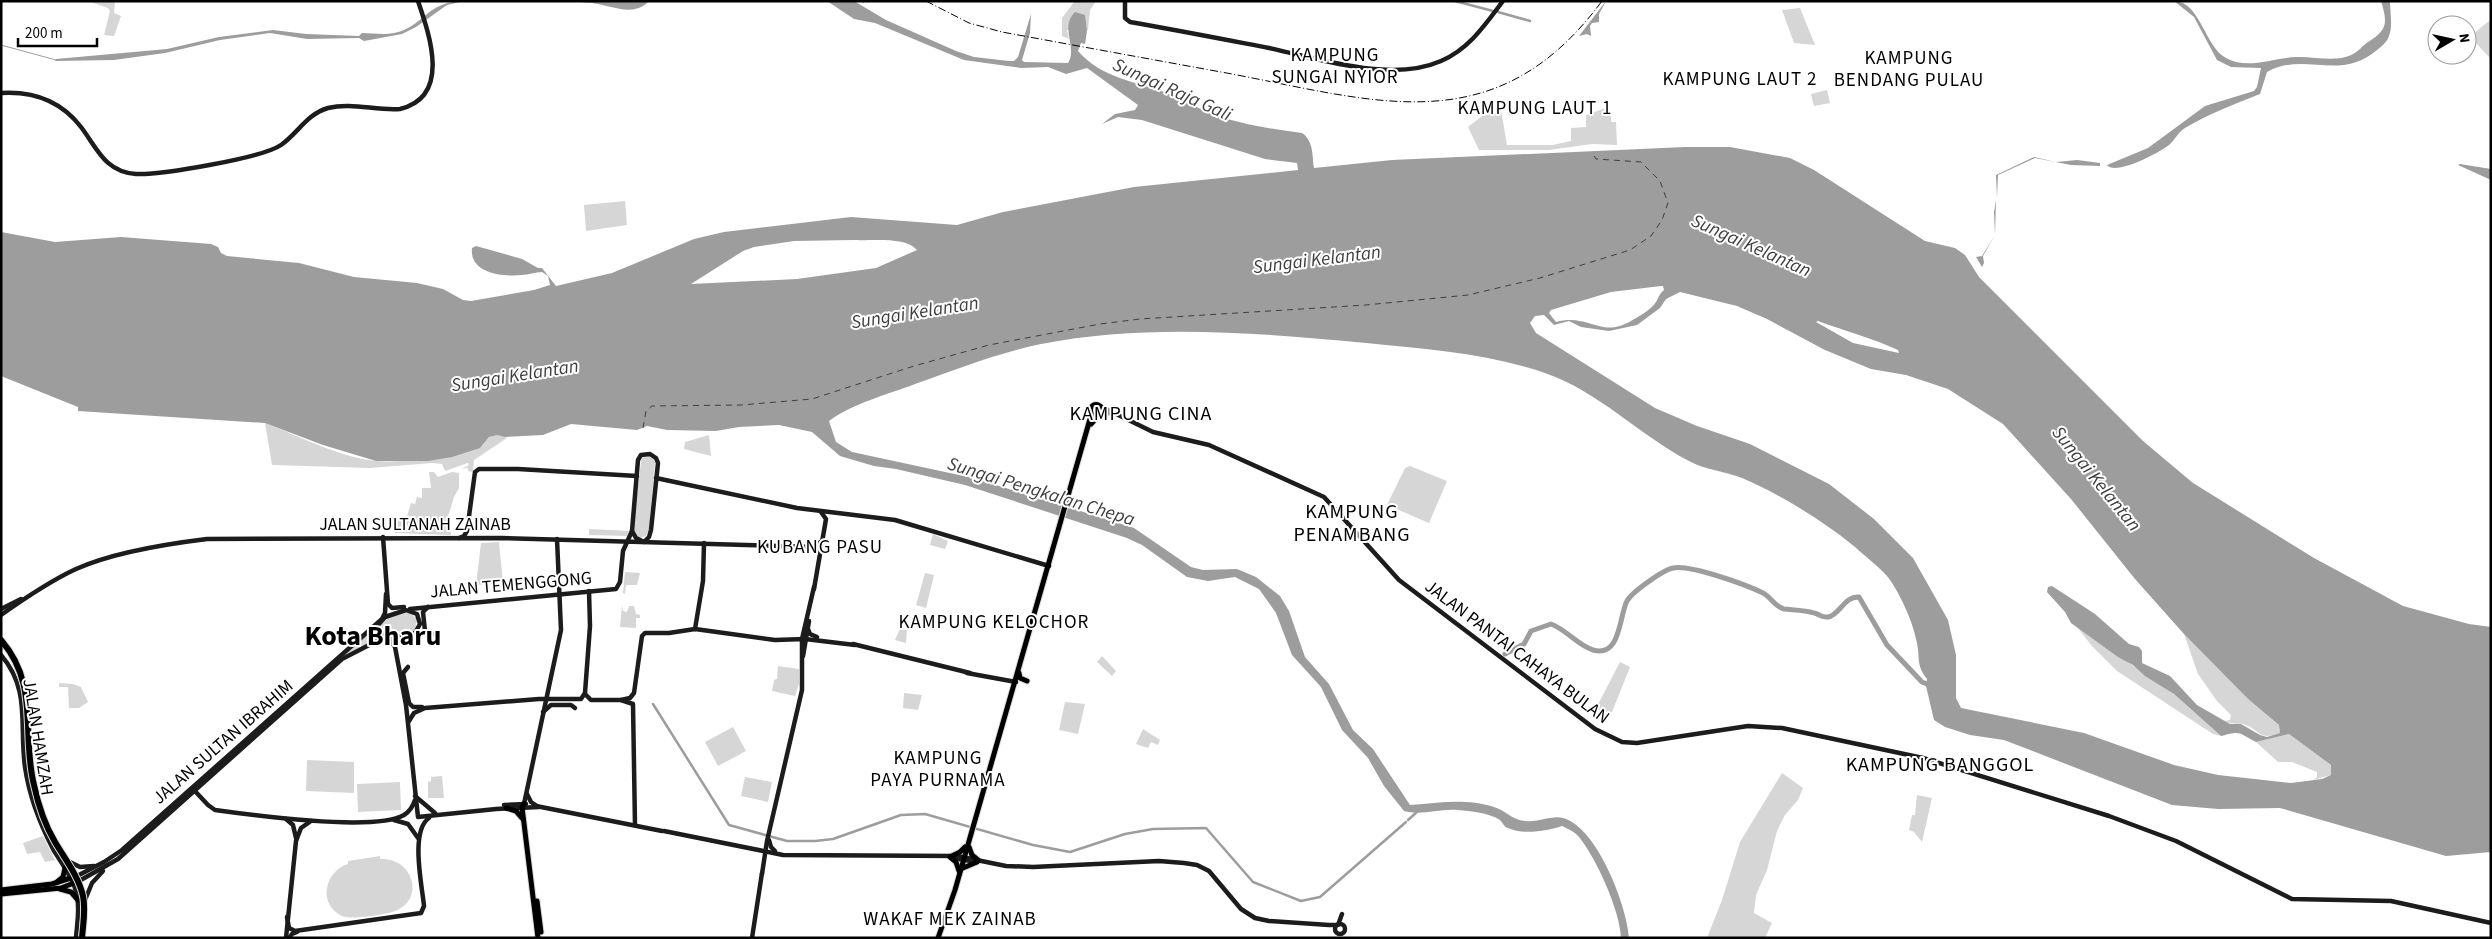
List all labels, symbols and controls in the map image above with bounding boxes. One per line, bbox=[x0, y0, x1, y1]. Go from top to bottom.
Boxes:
scale bar bbox=[18, 15, 96, 47]
north arrow bbox=[2427, 15, 2477, 65]
text: 200 m bbox=[25, 23, 63, 44]
text: N bbox=[2453, 32, 2474, 44]
district label: KAMPUNG SUNGAI NYIOR bbox=[1271, 42, 1399, 91]
district label: KAMPUNG BENDANG PULAU bbox=[1834, 45, 1984, 94]
water label: Sungai Raja Gali bbox=[1108, 52, 1236, 128]
district label: KAMPUNG LAUT 2 bbox=[1663, 66, 1817, 93]
district label: KAMPUNG LAUT 1 bbox=[1458, 95, 1612, 122]
water label: Sungai Kelantan bbox=[1687, 208, 1815, 284]
water label: Sungai Kelantan bbox=[1252, 239, 1382, 281]
water label: Sungai Kelantan bbox=[849, 290, 981, 336]
water label: Sungai Kelantan bbox=[449, 353, 581, 399]
district label: KAMPUNG CINA bbox=[1070, 400, 1212, 428]
water label: Sungai Kelantan bbox=[2045, 421, 2147, 537]
water label: Sungai Pengkalan Chepa bbox=[944, 451, 1138, 533]
district label: KAMPUNG PENAMBANG bbox=[1293, 498, 1411, 549]
street label: JALAN SULTANAH ZAINAB bbox=[319, 512, 511, 537]
district label: KUBANG PASU bbox=[757, 534, 883, 561]
street label: JALAN TEMENGGONG bbox=[429, 565, 593, 605]
street label: JALAN PANTAI CAHAYA BULAN bbox=[1419, 574, 1615, 730]
district label: KAMPUNG KELOCHOR bbox=[899, 609, 1089, 636]
district label: Kota Bharu bbox=[305, 616, 441, 656]
street label: JALAN SULTAN IBRAHIM bbox=[147, 674, 299, 810]
street label: JALAN HAMZAH bbox=[16, 677, 60, 797]
district label: KAMPUNG PAYA PURNAMA bbox=[870, 745, 1006, 794]
district label: KAMPUNG BANGGOL bbox=[1846, 751, 2034, 779]
district label: WAKAF MEK ZAINAB bbox=[863, 906, 1037, 933]

